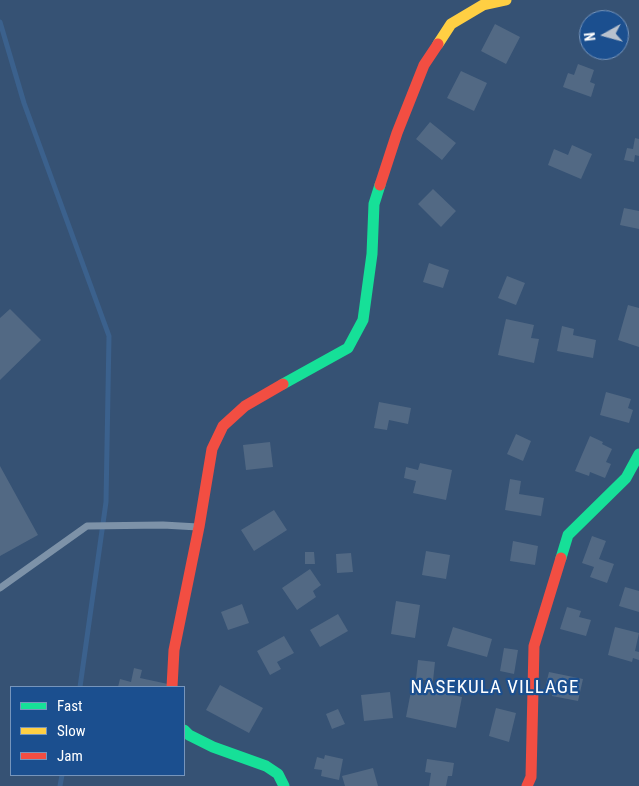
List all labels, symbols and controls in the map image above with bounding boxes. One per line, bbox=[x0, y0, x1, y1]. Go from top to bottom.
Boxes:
north arrow bbox=[579, 10, 629, 60]
text: N bbox=[582, 31, 599, 42]
district label: NASEKULA VILLAGE bbox=[409, 677, 581, 699]
legend bbox=[10, 686, 185, 776]
text: Fast bbox=[57, 697, 82, 715]
text: Slow bbox=[57, 722, 86, 740]
text: Jam bbox=[57, 747, 83, 765]

